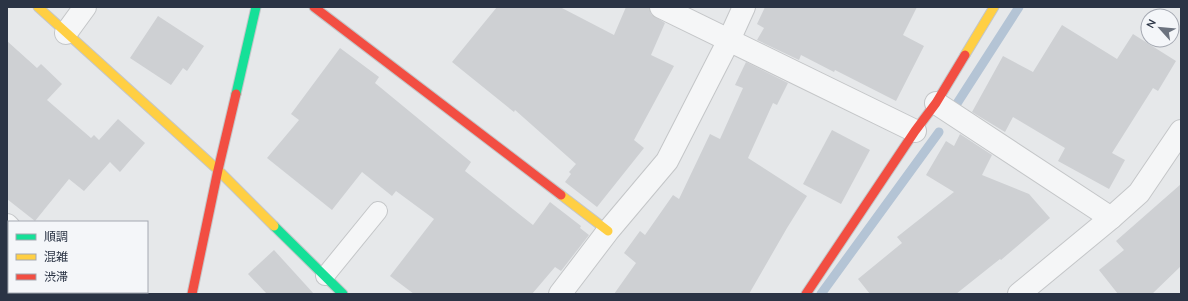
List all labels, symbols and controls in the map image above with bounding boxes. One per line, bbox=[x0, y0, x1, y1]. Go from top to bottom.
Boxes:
north arrow bbox=[1140, 8, 1180, 48]
text: N bbox=[1143, 17, 1159, 30]
legend bbox=[8, 221, 148, 293]
text: 順調 bbox=[44, 229, 68, 244]
text: 混雑 bbox=[44, 249, 68, 264]
text: 渋滞 bbox=[44, 269, 68, 284]

